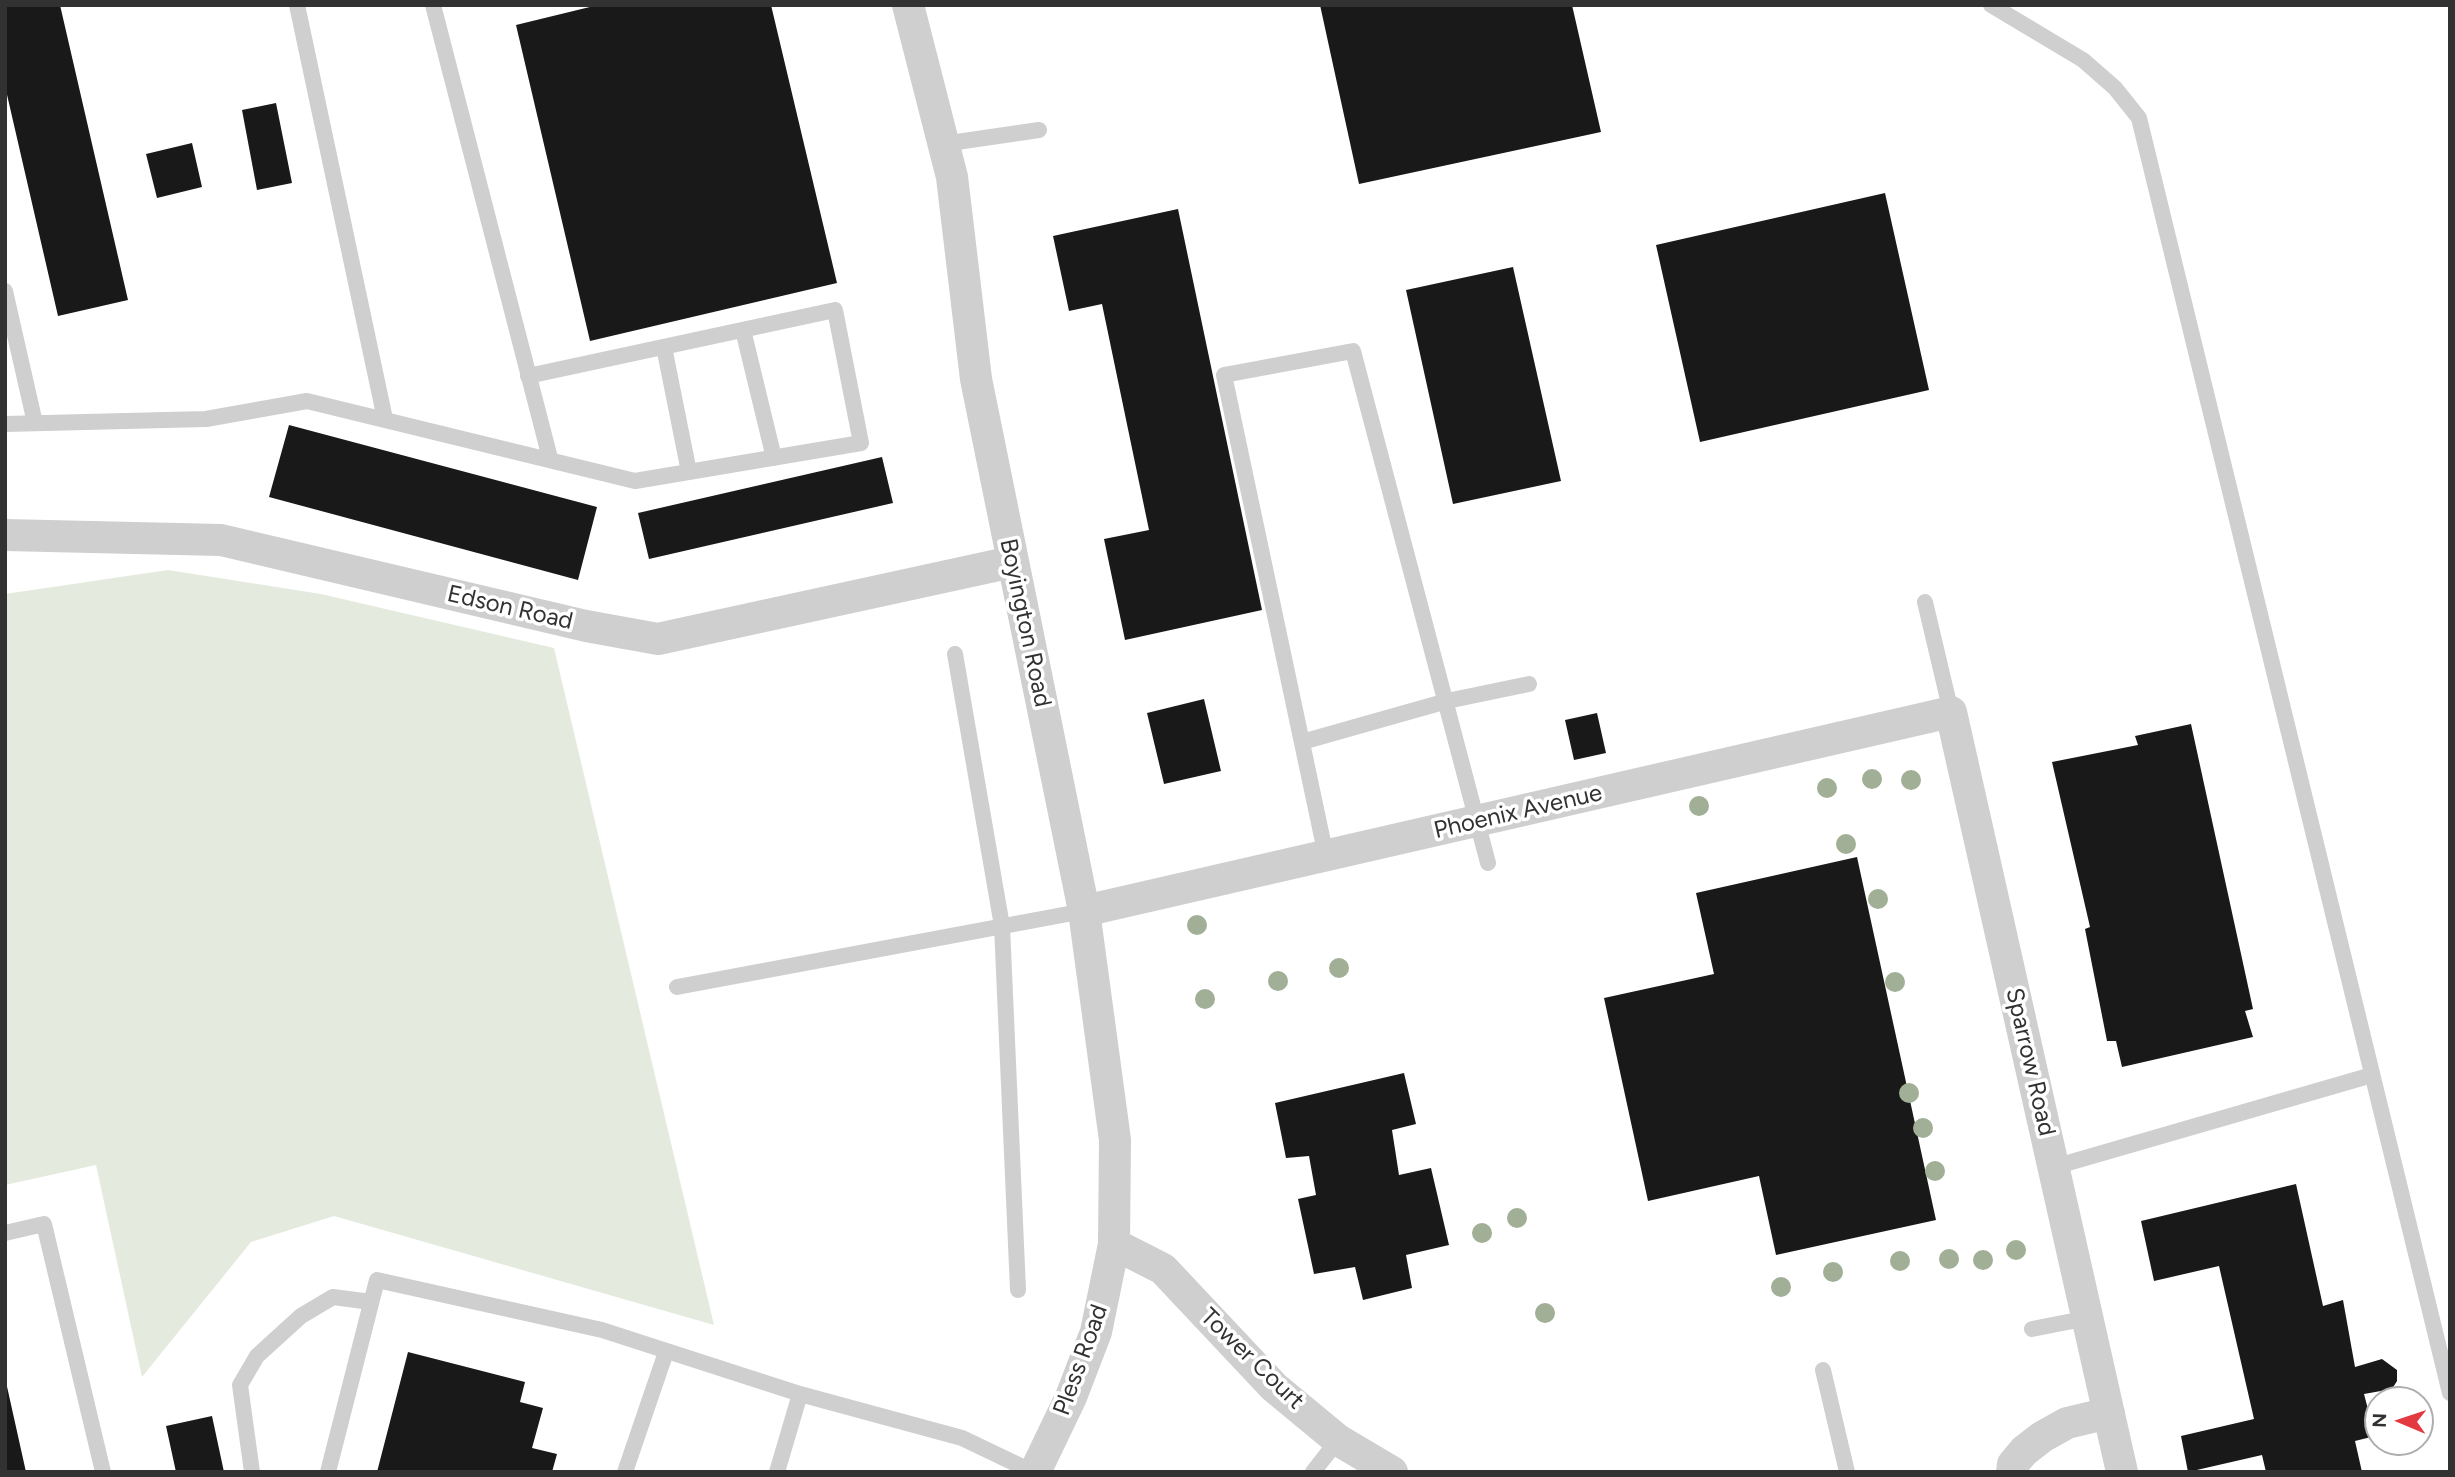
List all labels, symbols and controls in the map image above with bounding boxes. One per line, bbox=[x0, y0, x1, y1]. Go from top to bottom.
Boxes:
street label: Boyington Road bbox=[993, 536, 1057, 710]
street label: Edson Road bbox=[444, 580, 576, 636]
street label: Phoenix Avenue bbox=[1431, 779, 1605, 845]
street label: Sparrow Road bbox=[1999, 985, 2061, 1139]
street label: Pless Road bbox=[1048, 1301, 1114, 1419]
street label: Tower Court bbox=[1194, 1302, 1310, 1416]
north arrow bbox=[2364, 1386, 2434, 1456]
text: N bbox=[2368, 1413, 2391, 1428]

